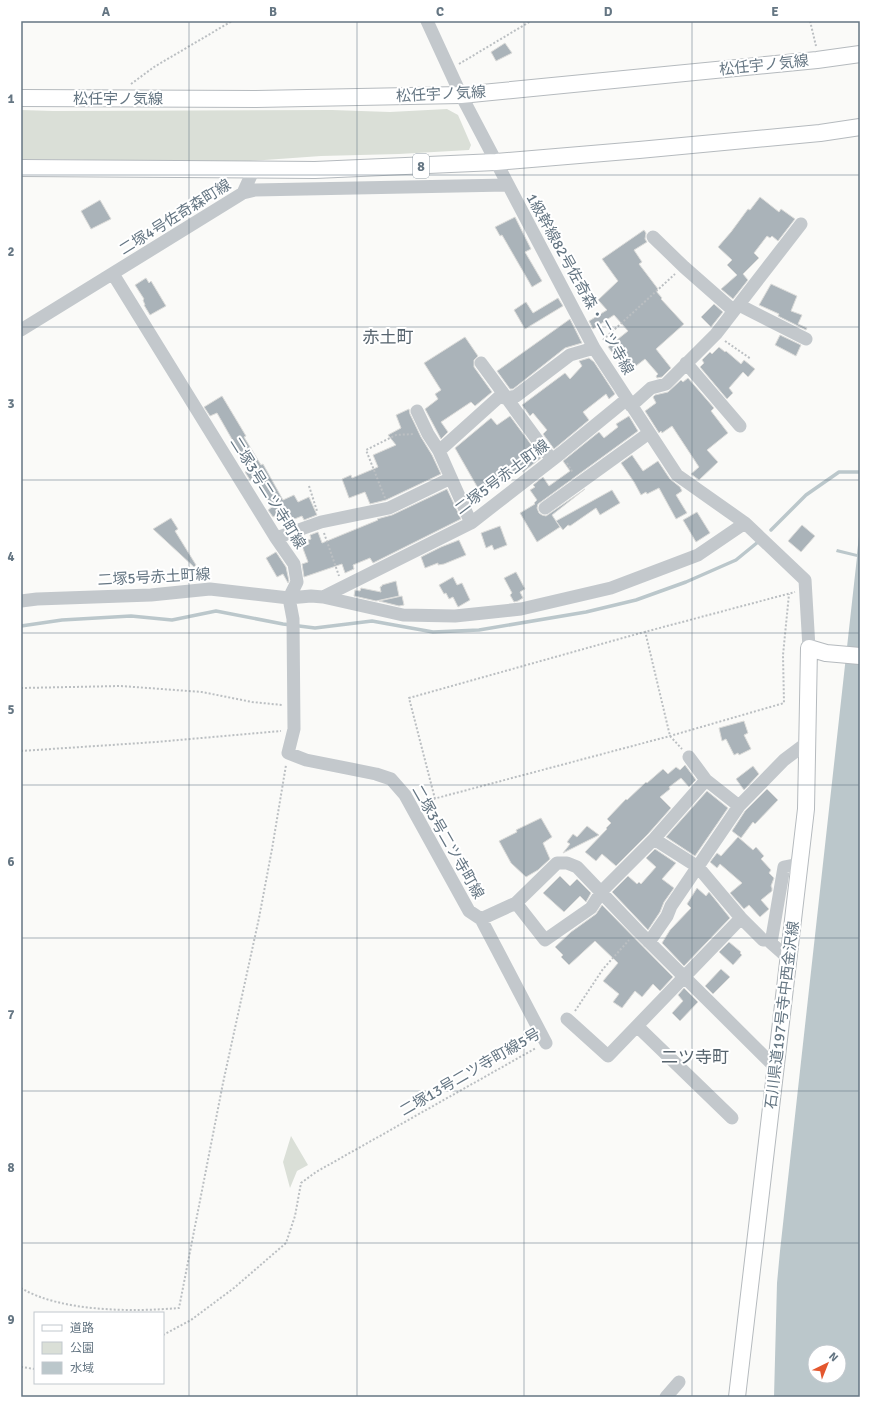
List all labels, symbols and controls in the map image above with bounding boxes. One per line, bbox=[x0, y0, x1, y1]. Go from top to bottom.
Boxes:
text: A bbox=[102, 4, 111, 20]
text: B bbox=[269, 4, 277, 20]
text: C bbox=[436, 4, 444, 20]
text: D bbox=[604, 4, 613, 20]
text: E bbox=[771, 4, 779, 20]
street label: 松任宇ノ気線 bbox=[718, 51, 810, 79]
street label: 松任宇ノ気線 bbox=[396, 83, 486, 105]
street label: 松任宇ノ気線 bbox=[73, 90, 163, 108]
text: 1 bbox=[7, 91, 15, 107]
road number: 8 bbox=[413, 154, 429, 178]
street label: 二塚4号佐奇森町線 bbox=[116, 175, 234, 259]
street label: 1級幹線82号佐奇森・二ツ寺線 bbox=[523, 190, 637, 378]
text: 2 bbox=[7, 244, 15, 260]
district label: 赤土町 bbox=[363, 327, 414, 348]
text: 3 bbox=[7, 396, 15, 412]
street label: 二塚3号二ツ寺町線 bbox=[226, 434, 310, 552]
street label: 二塚5号赤土町線 bbox=[451, 436, 553, 518]
text: 4 bbox=[7, 549, 15, 565]
street label: 二塚5号赤土町線 bbox=[97, 565, 211, 589]
text: 5 bbox=[7, 702, 15, 718]
street label: 二塚3号二ツ寺町線 bbox=[408, 782, 488, 902]
text: 6 bbox=[7, 854, 15, 870]
street label: 石川県道197号寺中西金沢線 bbox=[762, 920, 802, 1110]
text: 7 bbox=[7, 1007, 15, 1023]
street label: 二塚13号二ツ寺町線5号 bbox=[397, 1024, 543, 1120]
district label: 二ツ寺町 bbox=[661, 1047, 729, 1068]
text: 8 bbox=[7, 1160, 15, 1176]
text: 9 bbox=[7, 1312, 15, 1328]
legend bbox=[34, 1312, 164, 1384]
text: 道路 bbox=[70, 1321, 94, 1336]
text: 公園 bbox=[70, 1341, 94, 1356]
north arrow bbox=[807, 1344, 847, 1384]
text: N bbox=[826, 1350, 841, 1364]
text: 水域 bbox=[70, 1361, 94, 1376]

